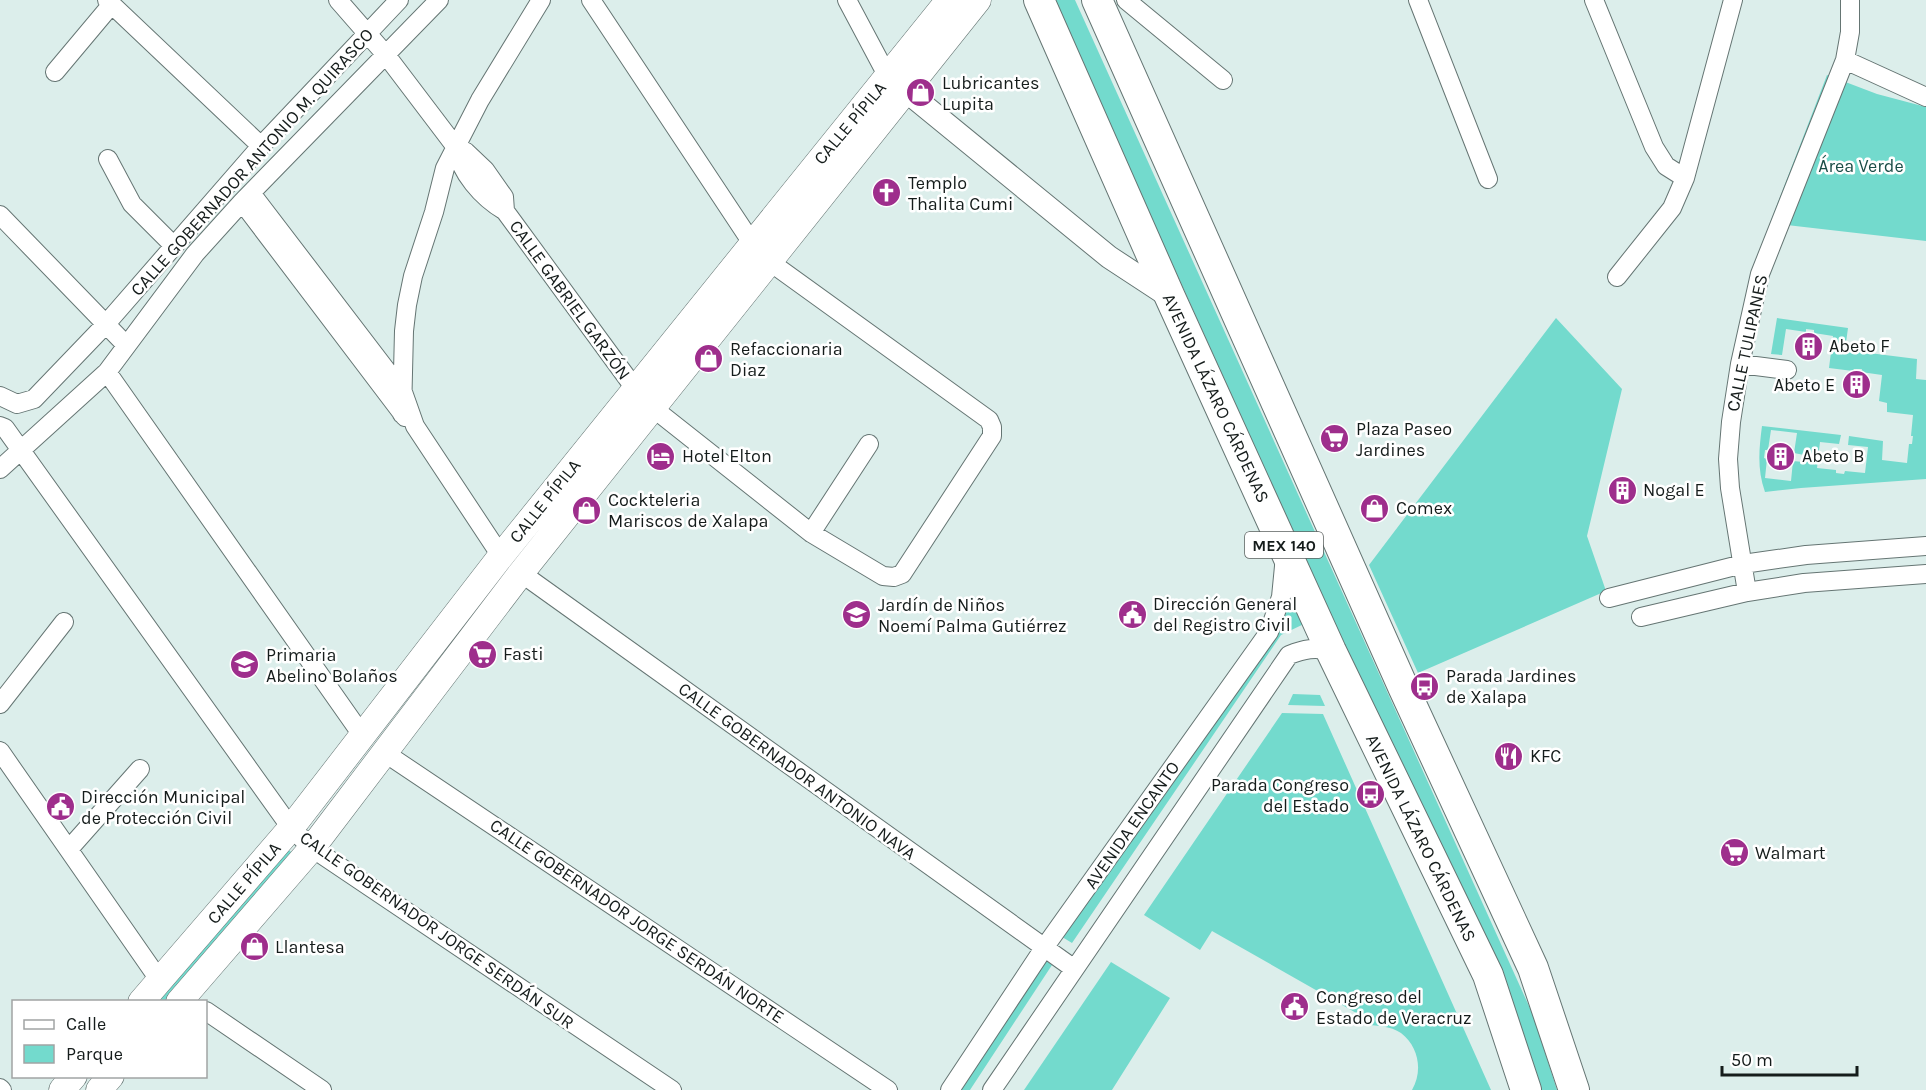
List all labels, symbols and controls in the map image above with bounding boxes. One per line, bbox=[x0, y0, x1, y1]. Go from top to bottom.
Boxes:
street label: CALLE GOBERNADOR ANTONIO M. QUIRASCO bbox=[126, 24, 378, 300]
place label: Lubricantes Lupita bbox=[942, 72, 1039, 115]
street label: CALLE PÍPILA bbox=[808, 76, 891, 169]
shop icon: Lubricantes Lupita bbox=[905, 77, 937, 109]
park label: Área Verde bbox=[1818, 154, 1904, 177]
place label: Templo Thalita Cumi bbox=[908, 172, 1013, 215]
church icon: Templo Thalita Cumi bbox=[871, 177, 903, 209]
street label: CALLE GABRIEL GARZÓN bbox=[505, 215, 636, 384]
street label: CALLE TULIPANES bbox=[1722, 272, 1772, 414]
street label: AVENIDA LÁZARO CÁRDENAS bbox=[1158, 289, 1275, 506]
building icon: Abeto F bbox=[1792, 330, 1824, 362]
place label: Abeto F bbox=[1829, 335, 1890, 357]
place label: Refaccionaria Diaz bbox=[730, 338, 843, 381]
shop icon: Refaccionaria Diaz bbox=[693, 343, 725, 375]
building icon: Abeto E bbox=[1840, 369, 1872, 401]
place label: Abeto E bbox=[1774, 374, 1835, 396]
place label: Plaza Paseo Jardines bbox=[1356, 418, 1452, 461]
supermarket icon: Plaza Paseo Jardines bbox=[1319, 423, 1351, 455]
hotel icon: Hotel Elton bbox=[645, 440, 677, 472]
building icon: Abeto B bbox=[1765, 440, 1797, 472]
place label: Hotel Elton bbox=[682, 445, 772, 467]
place label: Abeto B bbox=[1802, 445, 1864, 467]
street label: CALLE PÍPILA bbox=[504, 454, 585, 547]
building icon: Nogal E bbox=[1606, 474, 1638, 506]
place label: Nogal E bbox=[1643, 479, 1705, 501]
place label: Cockteleria Mariscos de Xalapa bbox=[608, 489, 768, 532]
shop icon: Comex bbox=[1359, 492, 1391, 524]
shop icon: Cockteleria Mariscos de Xalapa bbox=[571, 494, 603, 526]
place label: Comex bbox=[1396, 497, 1452, 519]
road number: MEX 140 bbox=[1245, 532, 1323, 558]
place label: Dirección General del Registro Civil bbox=[1153, 593, 1297, 636]
place label: Jardín de Niños Noemí Palma Gutiérrez bbox=[878, 594, 1066, 637]
public building icon: Dirección General del Registro Civil bbox=[1116, 598, 1148, 630]
school or university icon: Jardín de Niños Noemí Palma Gutiérrez bbox=[841, 599, 873, 631]
supermarket icon: Fasti bbox=[466, 638, 498, 670]
place label: Fasti bbox=[503, 643, 544, 665]
place label: Primaria Abelino Bolaños bbox=[266, 644, 398, 687]
school or university icon: Primaria Abelino Bolaños bbox=[229, 649, 261, 681]
place label: Parada Jardines de Xalapa bbox=[1446, 665, 1576, 708]
bus stop icon: Parada Jardines de Xalapa bbox=[1409, 670, 1441, 702]
street label: CALLE GOBERNADOR ANTONIO NAVA bbox=[674, 677, 920, 865]
street label: AVENIDA LÁZARO CÁRDENAS bbox=[1361, 730, 1482, 946]
restaurant icon: KFC bbox=[1493, 740, 1525, 772]
place label: KFC bbox=[1530, 745, 1561, 767]
street label: AVENIDA ENCANTO bbox=[1080, 757, 1184, 893]
place label: Parada Congreso del Estado bbox=[1211, 774, 1349, 817]
bus stop icon: Parada Congreso del Estado bbox=[1354, 779, 1386, 811]
place label: Dirección Municipal de Protección Civil bbox=[81, 786, 245, 829]
public building icon: Dirección Municipal de Protección Civil bbox=[44, 791, 76, 823]
street label: CALLE GOBERNADOR JORGE SERDÁN NORTE bbox=[486, 813, 789, 1028]
street label: CALLE GOBERNADOR JORGE SERDÁN SUR bbox=[296, 826, 579, 1034]
street label: CALLE PÍPILA bbox=[202, 837, 286, 928]
supermarket icon: Walmart bbox=[1718, 837, 1750, 869]
place label: Walmart bbox=[1755, 842, 1826, 864]
shop icon: Llantesa bbox=[238, 931, 270, 963]
place label: Llantesa bbox=[275, 936, 345, 958]
place label: Congreso del Estado de Veracruz bbox=[1316, 986, 1472, 1029]
public building icon: Congreso del Estado de Veracruz bbox=[1279, 991, 1311, 1023]
legend bbox=[12, 1000, 207, 1078]
text: Calle bbox=[66, 1013, 106, 1035]
scale bar bbox=[1722, 1039, 1857, 1077]
text: Parque bbox=[66, 1043, 123, 1065]
text: 50 m bbox=[1731, 1049, 1773, 1071]

